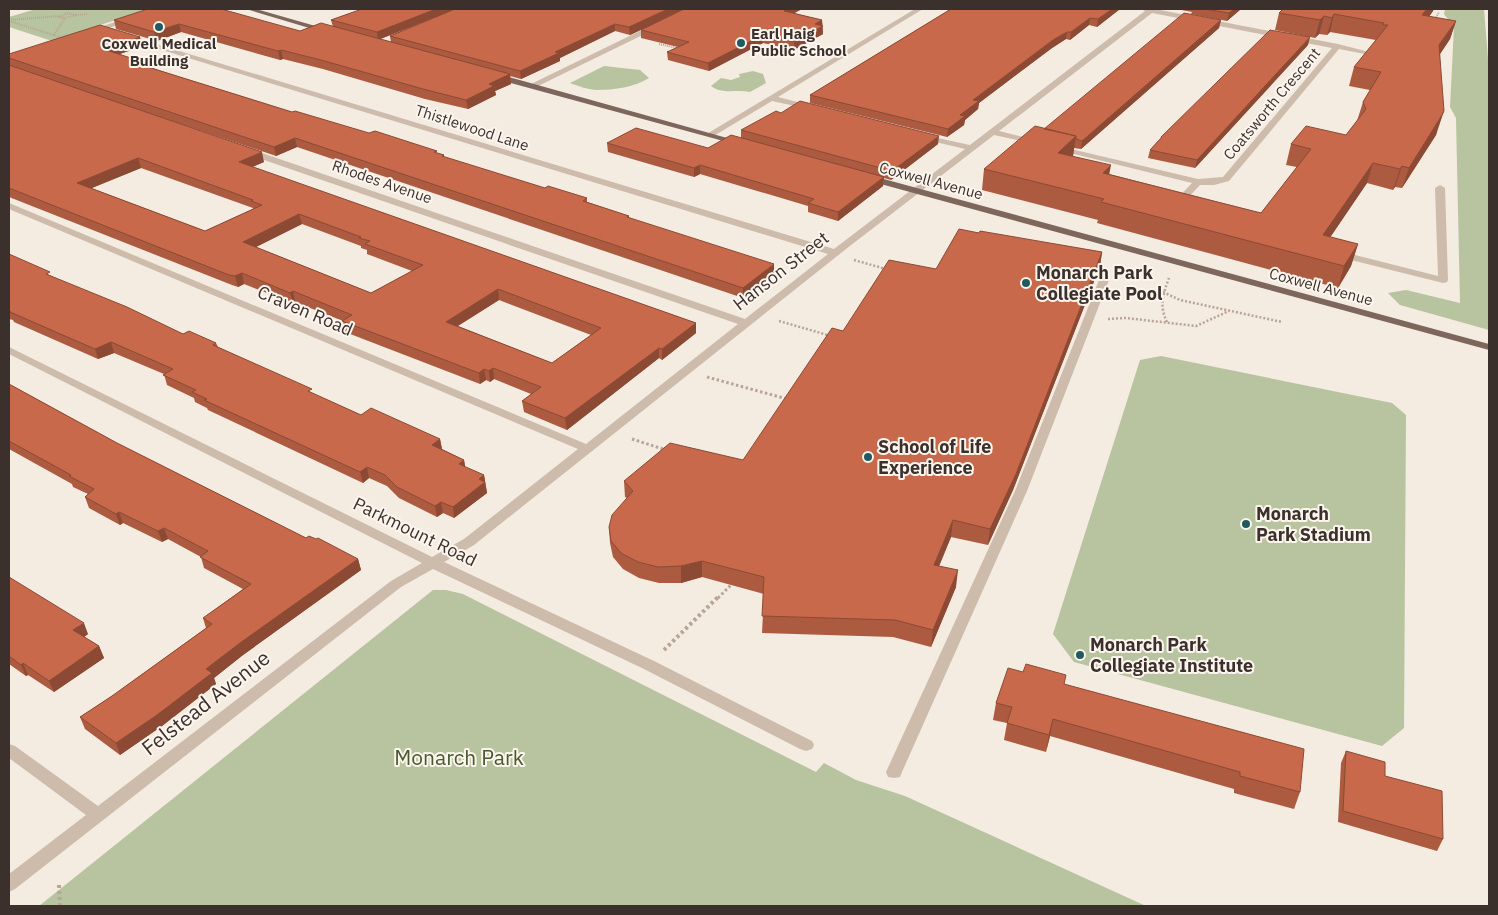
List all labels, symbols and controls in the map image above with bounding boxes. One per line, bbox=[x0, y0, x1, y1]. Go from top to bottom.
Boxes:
marker: Coxwell Medical Building bbox=[153, 21, 165, 33]
place label: Earl Haig Public School bbox=[751, 24, 847, 60]
place label: Coxwell Medical Building bbox=[102, 34, 217, 70]
marker: Earl Haig Public School bbox=[735, 37, 747, 49]
street label: Coatsworth Crescent bbox=[1219, 44, 1324, 164]
street label: Thistlewood Lane bbox=[413, 100, 531, 155]
street label: Rhodes Avenue bbox=[330, 156, 435, 208]
street label: Coxwell Avenue bbox=[877, 158, 985, 203]
street label: Hanson Street bbox=[728, 226, 833, 315]
place label: Monarch Park Collegiate Pool bbox=[1036, 261, 1163, 305]
street label: Coxwell Avenue bbox=[1267, 264, 1375, 309]
marker: Monarch Park Collegiate Pool bbox=[1020, 277, 1032, 289]
street label: Craven Road bbox=[254, 280, 356, 341]
place label: School of Life Experience bbox=[878, 435, 991, 479]
marker: School of Life Experience bbox=[862, 451, 874, 463]
street label: Parkmount Road bbox=[350, 492, 481, 571]
place label: Monarch Park Stadium bbox=[1256, 502, 1371, 546]
marker: Monarch Park Stadium bbox=[1240, 518, 1252, 530]
place label: Monarch Park Collegiate Institute bbox=[1090, 633, 1253, 677]
street label: Felstead Avenue bbox=[135, 643, 275, 761]
marker: Monarch Park Collegiate Institute bbox=[1074, 649, 1086, 661]
park label: Monarch Park bbox=[394, 743, 524, 771]

